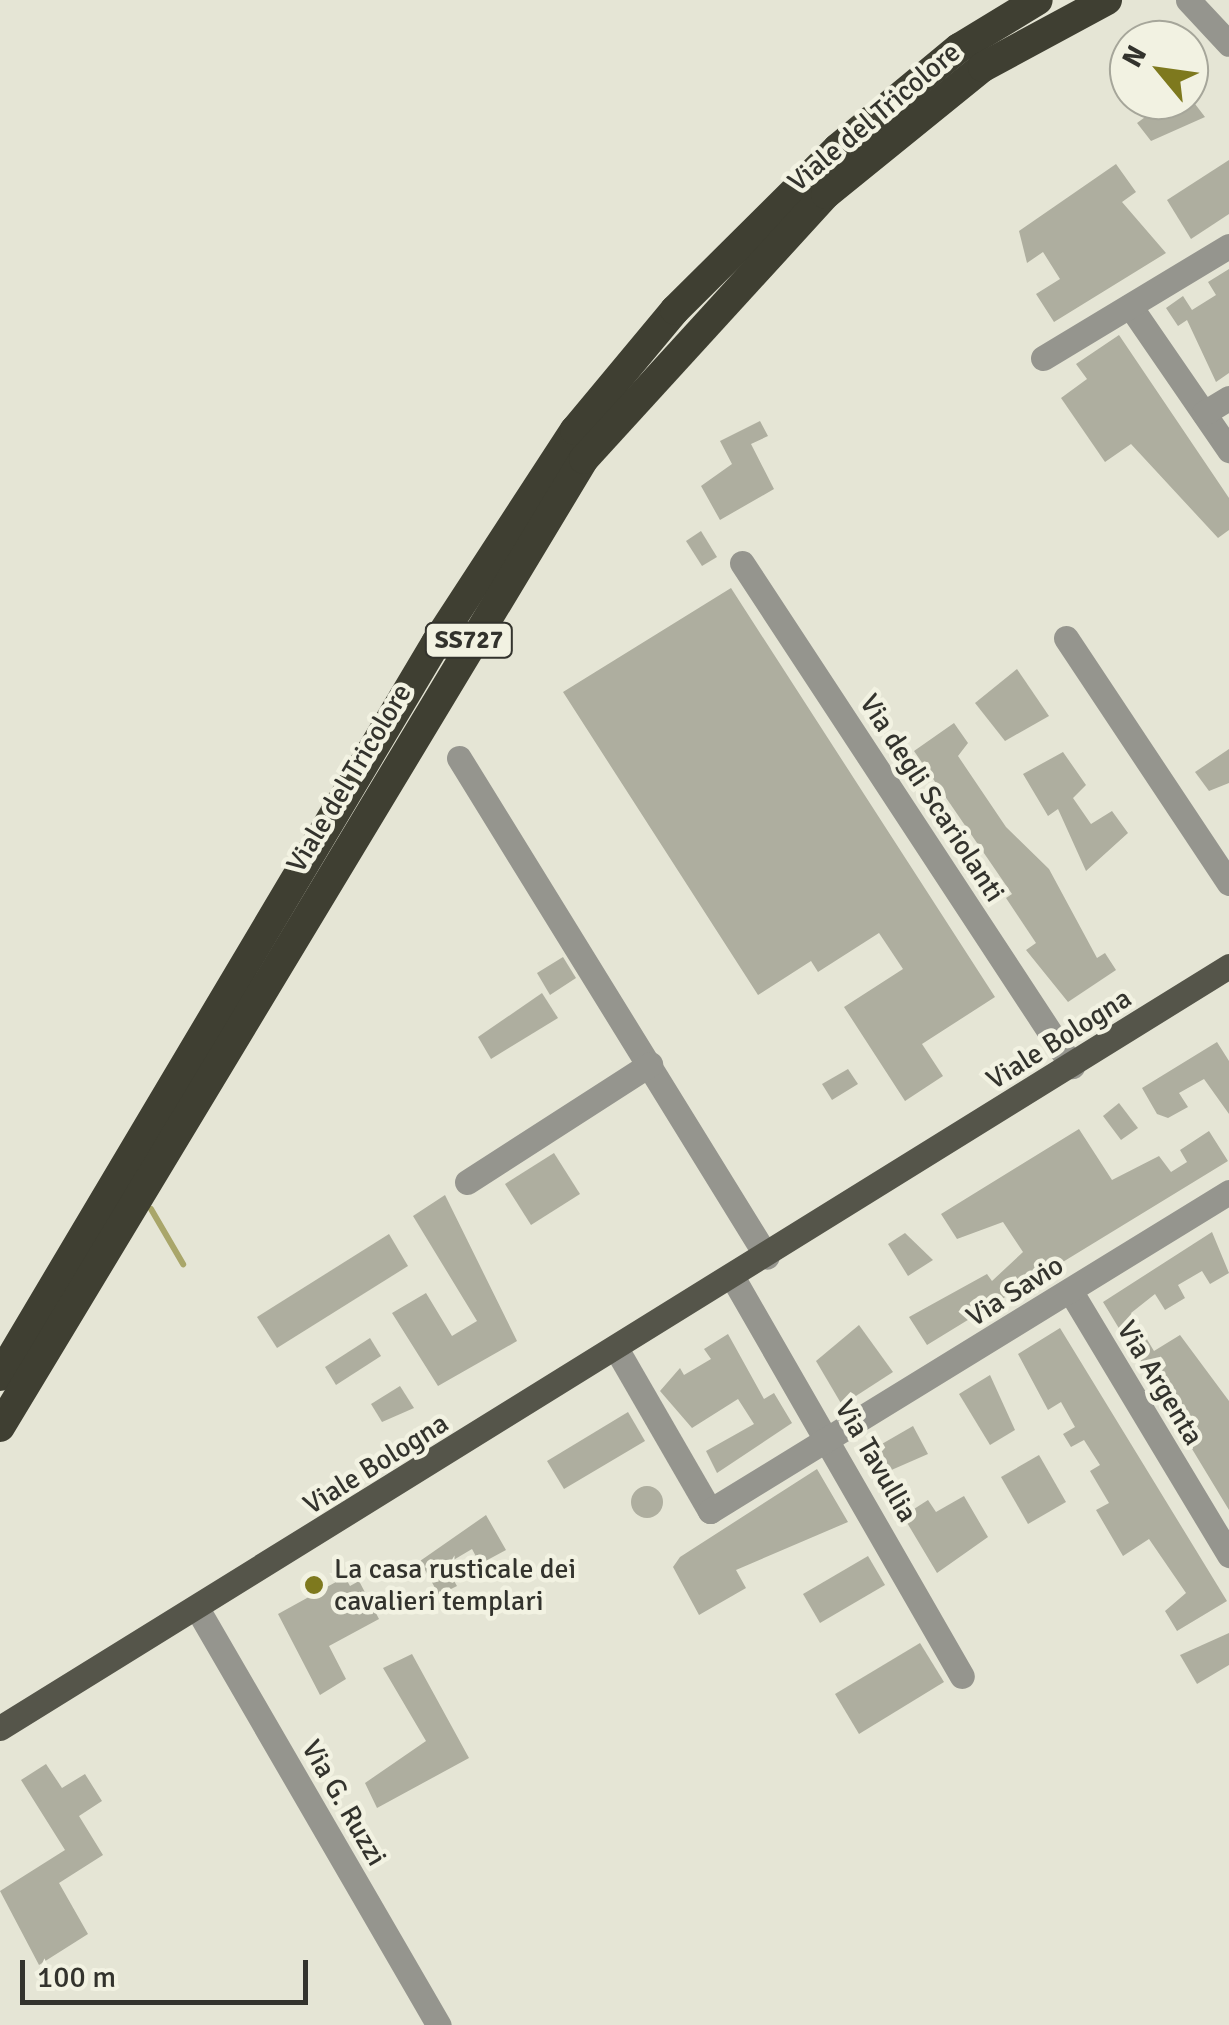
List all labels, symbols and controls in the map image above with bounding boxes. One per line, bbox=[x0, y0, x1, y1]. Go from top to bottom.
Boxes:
north arrow bbox=[1109, 20, 1209, 120]
street label: Viale del Tricolore bbox=[781, 35, 967, 199]
text: N bbox=[1115, 40, 1154, 73]
road number: SS727 bbox=[424, 620, 514, 660]
street label: Viale del Tricolore bbox=[280, 678, 418, 878]
street label: Via degli Scariolanti bbox=[852, 688, 1012, 908]
street label: Viale Bologna bbox=[980, 981, 1138, 1097]
street label: Via Savio bbox=[960, 1248, 1070, 1334]
street label: Via Argenta bbox=[1110, 1315, 1210, 1451]
street label: Via Tavullia bbox=[828, 1394, 924, 1528]
street label: Viale Bologna bbox=[297, 1406, 455, 1522]
place label: La casa rusticale dei cavalieri templari bbox=[334, 1552, 576, 1618]
marker: La casa rusticale dei cavalieri templari bbox=[303, 1574, 325, 1596]
street label: Via G. Ruzzi bbox=[295, 1734, 393, 1872]
scale bar bbox=[25, 1940, 312, 2002]
text: 100 m bbox=[37, 1959, 116, 1996]

